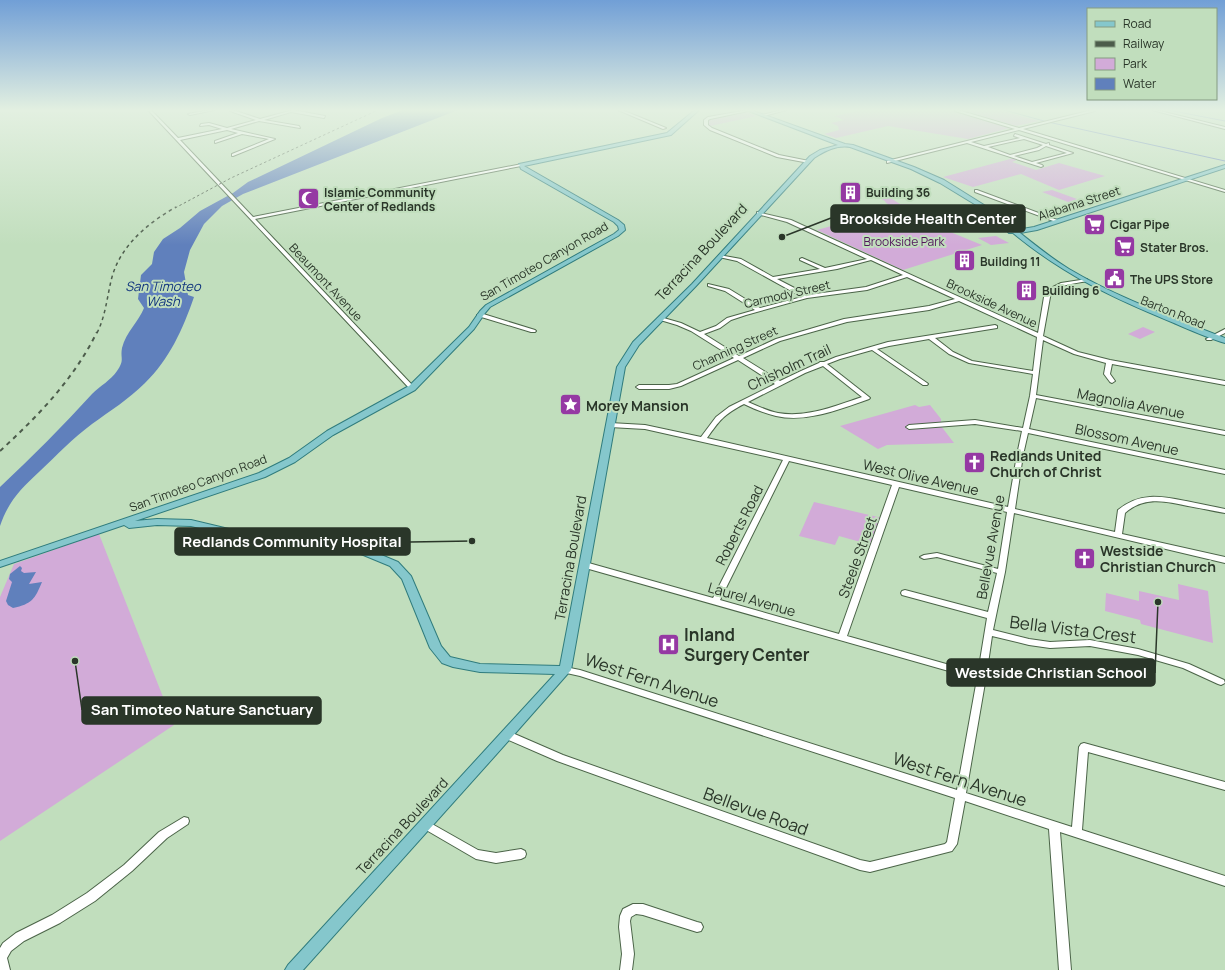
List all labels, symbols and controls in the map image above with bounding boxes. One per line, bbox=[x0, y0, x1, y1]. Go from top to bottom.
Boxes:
legend bbox=[1087, 8, 1217, 100]
text: Road bbox=[1123, 15, 1151, 32]
text: Railway bbox=[1123, 35, 1165, 52]
text: Park bbox=[1123, 55, 1148, 72]
text: Water bbox=[1123, 75, 1157, 92]
building icon: Building 36 bbox=[838, 179, 864, 205]
street label: Alabama Street bbox=[1036, 182, 1122, 224]
place label: Islamic Community Center of Redlands bbox=[324, 184, 436, 215]
place label: Building 36 bbox=[866, 184, 930, 201]
mosque icon: Islamic Community Center of Redlands bbox=[295, 186, 321, 212]
street label: Terracina Boulevard bbox=[651, 199, 751, 305]
callout: Brookside Health Center bbox=[831, 205, 1025, 232]
text: Brookside Health Center bbox=[839, 208, 1017, 229]
supermarket icon: Cigar Pipe bbox=[1081, 211, 1107, 237]
place label: Cigar Pipe bbox=[1110, 216, 1169, 233]
street label: San Timoteo Canyon Road bbox=[477, 217, 611, 305]
park label: Brookside Park bbox=[863, 233, 946, 250]
supermarket icon: Stater Bros. bbox=[1112, 234, 1138, 260]
street label: Beaumont Avenue bbox=[285, 239, 367, 325]
place label: Stater Bros. bbox=[1140, 239, 1209, 256]
building icon: Building 11 bbox=[951, 248, 977, 274]
place label: Building 11 bbox=[980, 253, 1040, 270]
public building icon: The UPS Store bbox=[1101, 266, 1127, 292]
place label: The UPS Store bbox=[1130, 271, 1213, 288]
street label: Brookside Avenue bbox=[944, 275, 1040, 331]
street label: Carmody Street bbox=[742, 276, 832, 312]
water label: San Timoteo Wash bbox=[125, 277, 202, 310]
building icon: Building 6 bbox=[1013, 277, 1039, 303]
place label: Building 6 bbox=[1042, 282, 1099, 299]
street label: Barton Road bbox=[1138, 291, 1208, 333]
street label: Channing Street bbox=[690, 322, 780, 374]
street label: Chisholm Trail bbox=[744, 339, 834, 395]
street label: Magnolia Avenue bbox=[1075, 383, 1187, 423]
place icon: Morey Mansion bbox=[557, 392, 583, 418]
place label: Morey Mansion bbox=[586, 396, 689, 415]
street label: Blossom Avenue bbox=[1073, 419, 1181, 459]
place label: Redlands United Church of Christ bbox=[990, 446, 1102, 481]
street label: San Timoteo Canyon Road bbox=[127, 450, 269, 516]
church icon: Redlands United Church of Christ bbox=[962, 450, 988, 476]
street label: West Olive Avenue bbox=[861, 454, 981, 500]
street label: Roberts Road bbox=[711, 482, 767, 568]
street label: Bellevue Avenue bbox=[971, 493, 1009, 601]
street label: Terracina Boulevard bbox=[550, 494, 590, 622]
street label: Steele Street bbox=[833, 513, 881, 601]
callout: Redlands Community Hospital bbox=[175, 528, 410, 555]
text: Redlands Community Hospital bbox=[182, 531, 402, 552]
place label: Westside Christian Church bbox=[1100, 541, 1216, 576]
church icon: Westside Christian Church bbox=[1072, 545, 1098, 571]
street label: Laurel Avenue bbox=[706, 577, 798, 621]
street label: Bella Vista Crest bbox=[1008, 610, 1138, 648]
place label: Inland Surgery Center bbox=[684, 623, 810, 666]
hospital icon: Inland Surgery Center bbox=[655, 631, 681, 657]
street label: West Fern Avenue bbox=[582, 647, 722, 713]
callout: Westside Christian School bbox=[947, 659, 1155, 686]
text: Westside Christian School bbox=[955, 662, 1147, 683]
callout: San Timoteo Nature Sanctuary bbox=[82, 697, 321, 724]
text: San Timoteo Nature Sanctuary bbox=[91, 699, 314, 720]
street label: West Fern Avenue bbox=[890, 746, 1030, 812]
street label: Terracina Boulevard bbox=[352, 773, 452, 879]
street label: Bellevue Road bbox=[700, 781, 812, 841]

